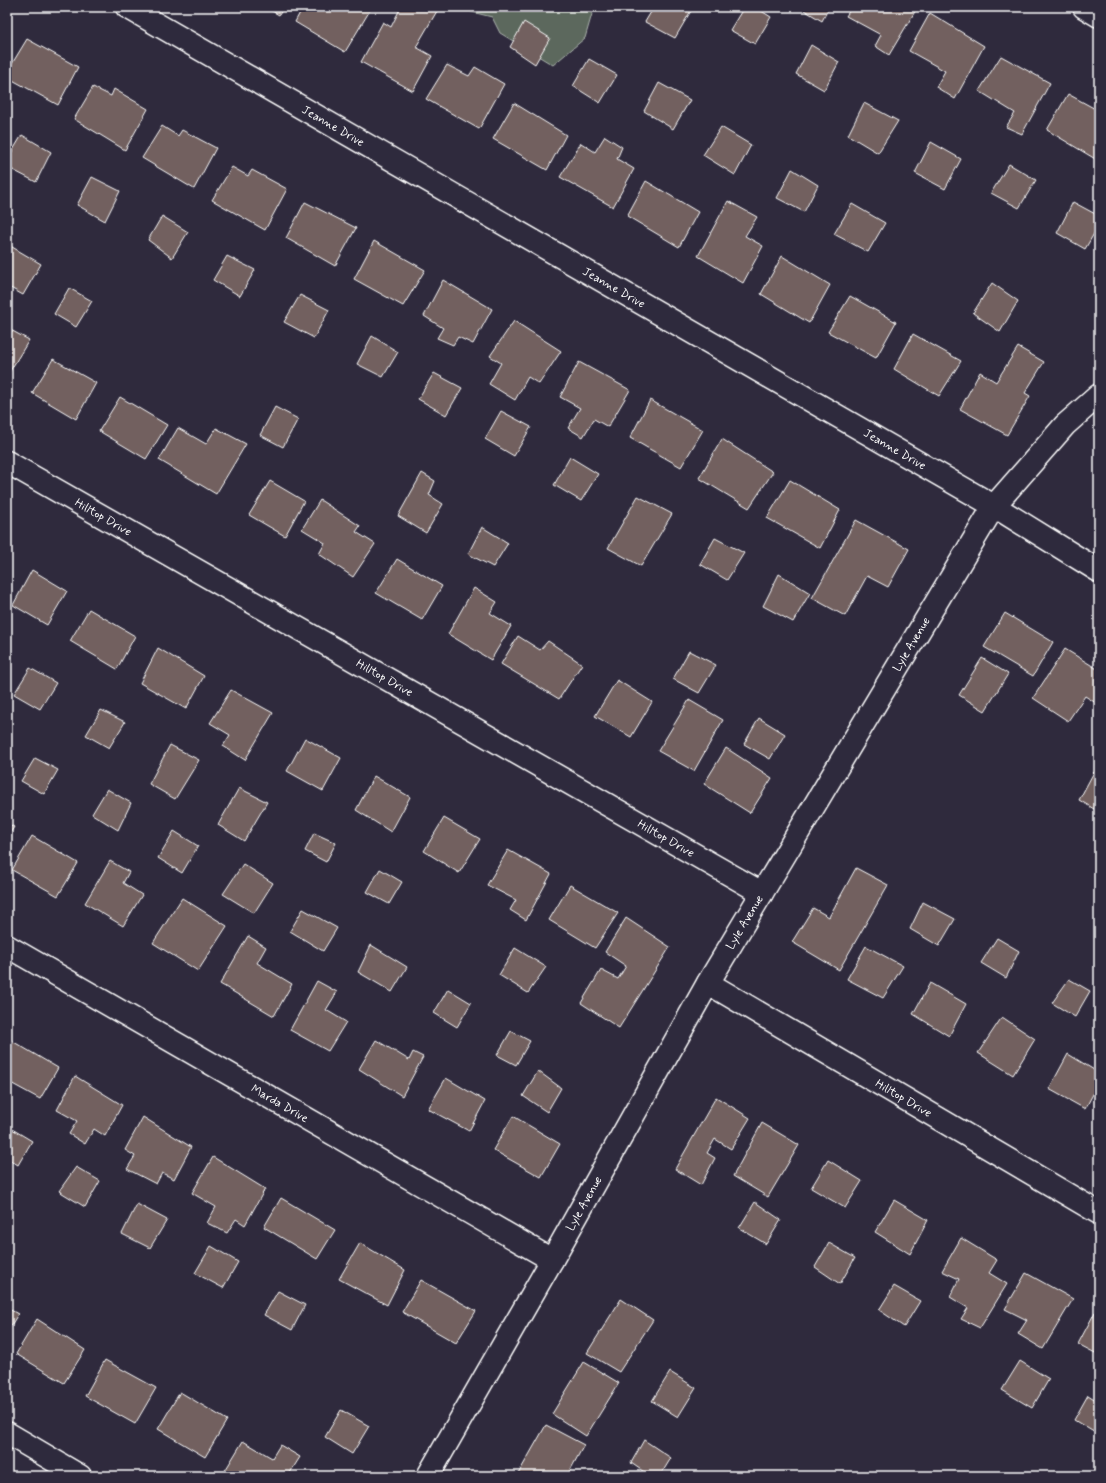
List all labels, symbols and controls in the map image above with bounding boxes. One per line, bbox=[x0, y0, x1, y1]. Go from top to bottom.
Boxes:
street label: Jeanne Drive bbox=[299, 102, 367, 151]
street label: Jeanne Drive bbox=[579, 264, 648, 313]
street label: Jeanne Drive bbox=[860, 425, 929, 474]
street label: Hilltop Drive bbox=[71, 495, 134, 541]
street label: Lyle Avenue bbox=[890, 615, 934, 675]
street label: Hilltop Drive bbox=[353, 656, 416, 701]
street label: Hilltop Drive bbox=[634, 817, 697, 862]
street label: Lyle Avenue bbox=[723, 892, 768, 953]
street label: Hilltop Drive bbox=[872, 1076, 934, 1122]
street label: Marda Drive bbox=[248, 1081, 311, 1127]
street label: Lyle Avenue bbox=[563, 1173, 607, 1234]

